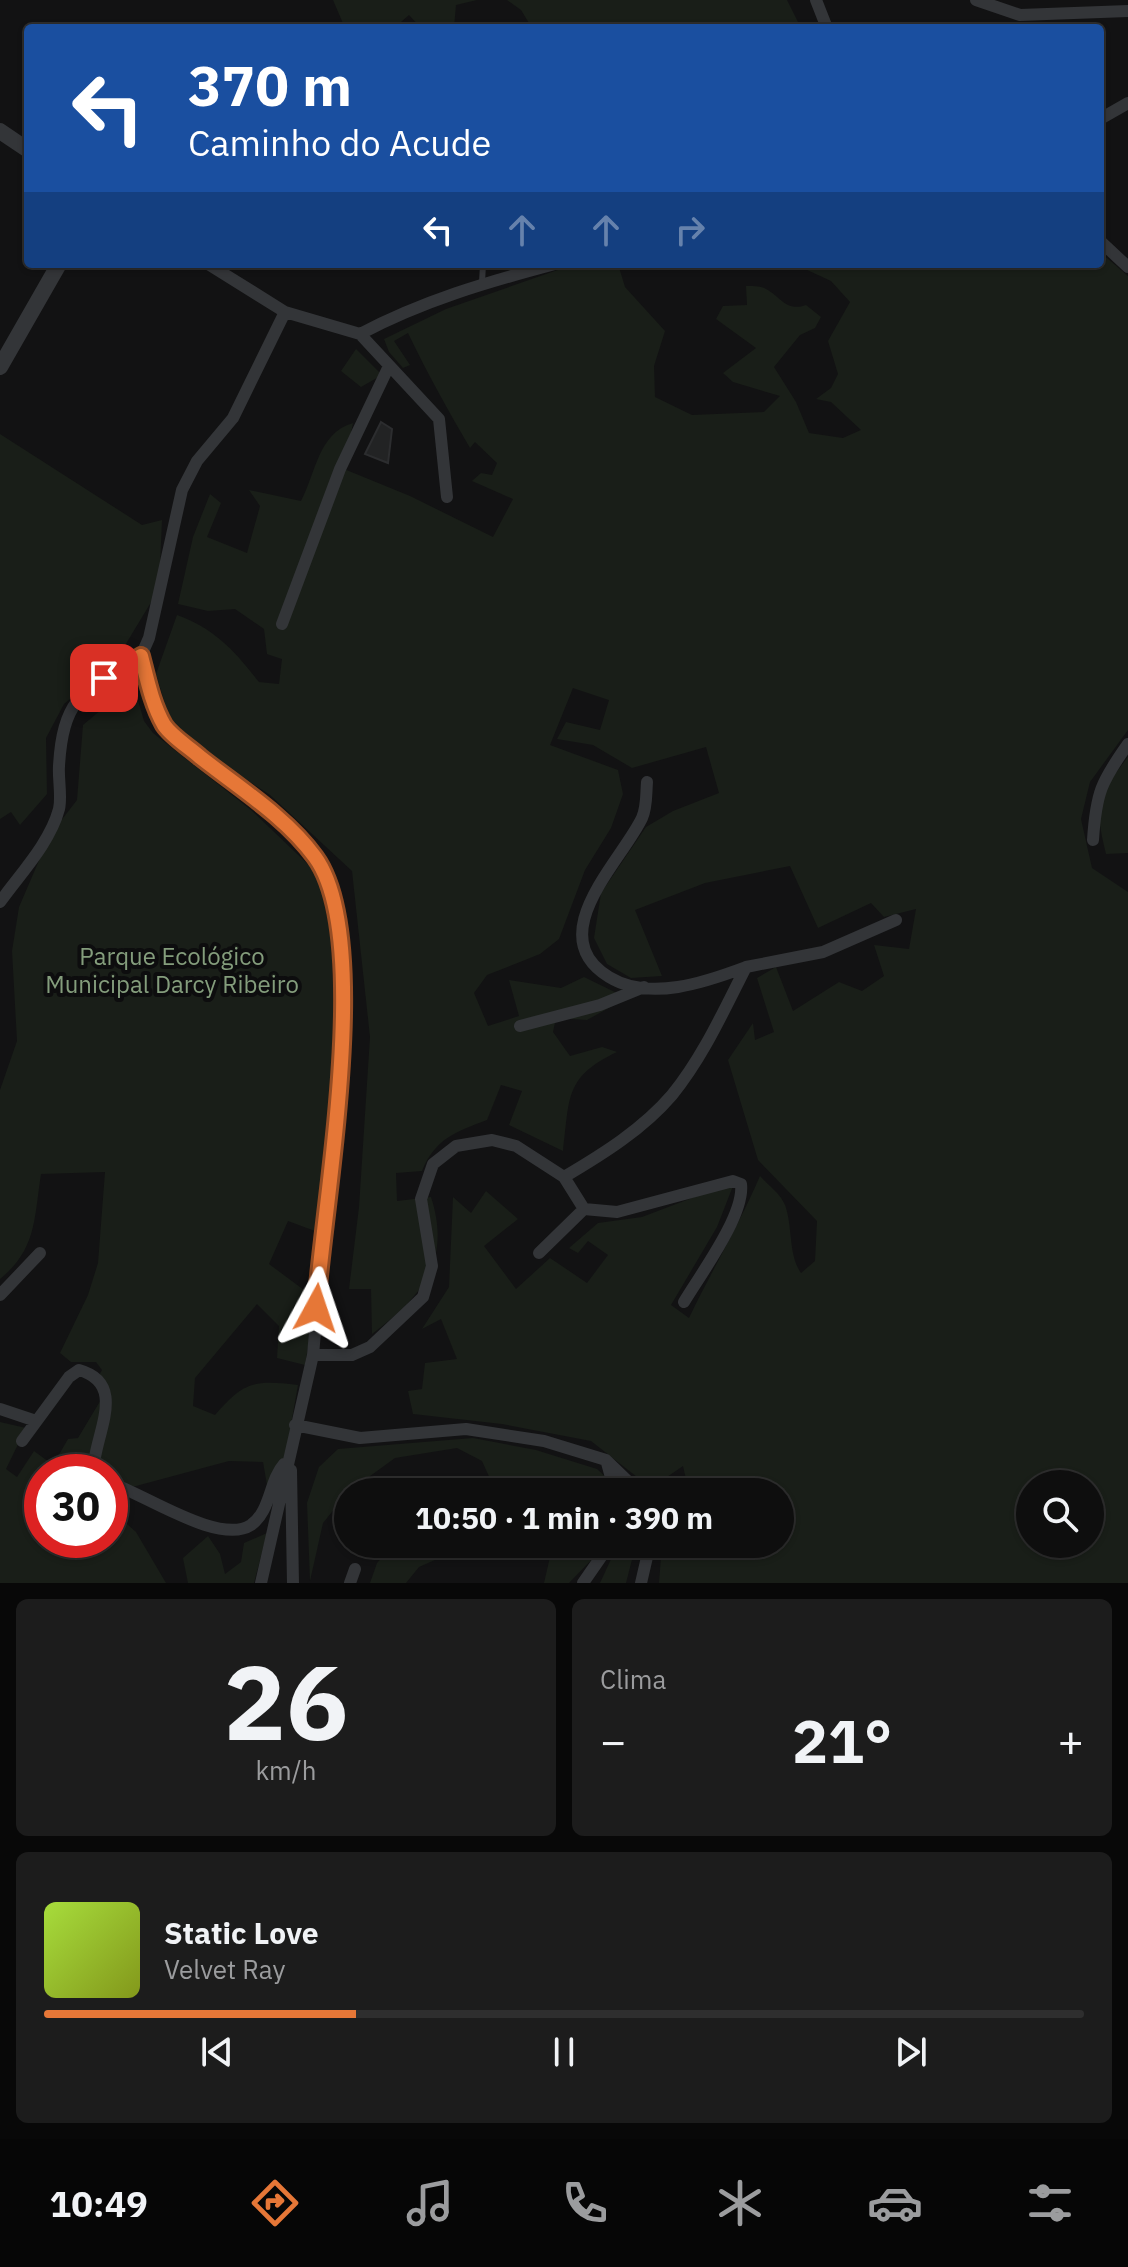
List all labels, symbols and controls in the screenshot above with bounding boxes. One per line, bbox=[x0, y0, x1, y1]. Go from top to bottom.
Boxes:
text: 370 m bbox=[188, 49, 352, 121]
icon: left bbox=[56, 56, 160, 160]
text: Caminho do Acude bbox=[188, 119, 491, 166]
icon: left bbox=[416, 208, 460, 252]
icon: ahead bbox=[500, 208, 544, 252]
icon: ahead bbox=[584, 208, 628, 252]
icon: right bbox=[668, 208, 712, 252]
pin bbox=[70, 644, 138, 712]
icon: arrive bbox=[82, 656, 126, 700]
park label: Parque Ecológico Municipal Darcy Ribeiro bbox=[45, 940, 299, 1000]
position arrow bbox=[274, 1266, 358, 1350]
speed limit sign: 30 bbox=[24, 1454, 128, 1558]
map controls bbox=[1016, 1470, 1104, 1558]
button: search bbox=[1016, 1470, 1104, 1558]
text: 10:50 · 1 min · 390 m bbox=[415, 1498, 713, 1537]
text: 26 bbox=[224, 1633, 348, 1769]
text: Clima bbox=[600, 1662, 666, 1696]
text: 21° bbox=[792, 1701, 892, 1780]
text: − bbox=[600, 1712, 626, 1769]
text: + bbox=[1058, 1712, 1084, 1769]
text: km/h bbox=[255, 1753, 317, 1787]
text: Static Love bbox=[164, 1913, 319, 1952]
text: Velvet Ray bbox=[164, 1952, 285, 1986]
icon: previous bbox=[195, 2030, 239, 2074]
icon: pause bbox=[542, 2030, 586, 2074]
icon: next bbox=[889, 2030, 933, 2074]
icon: directions bbox=[247, 2175, 303, 2231]
icon: music bbox=[402, 2175, 458, 2231]
icon: phone bbox=[557, 2175, 613, 2231]
icon: climate bbox=[712, 2175, 768, 2231]
icon: car bbox=[867, 2175, 923, 2231]
icon: filters bbox=[1022, 2175, 1078, 2231]
text: 10:49 bbox=[50, 2180, 148, 2227]

